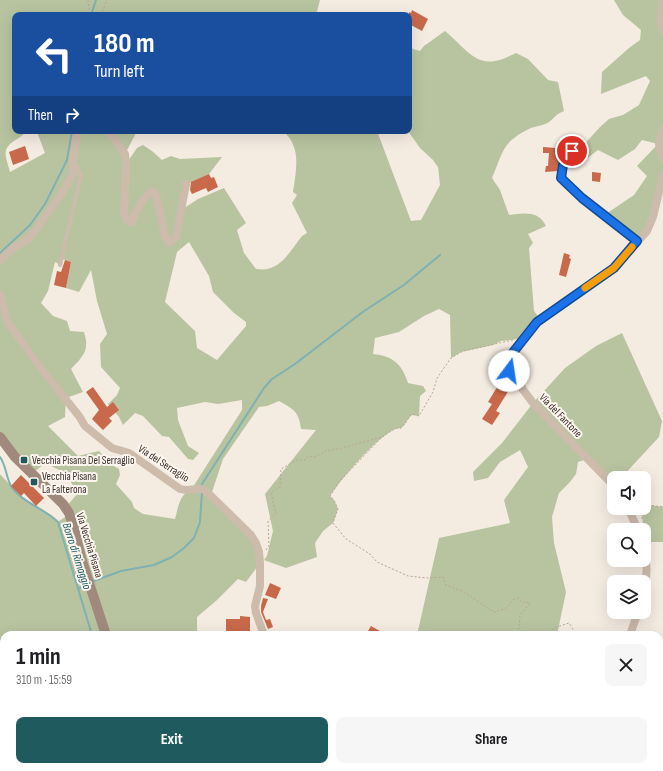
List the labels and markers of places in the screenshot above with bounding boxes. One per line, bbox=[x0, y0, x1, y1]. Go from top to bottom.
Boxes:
pin bbox=[555, 134, 589, 168]
place label: Vecchia Pisana Del Serraglio bbox=[32, 454, 135, 467]
marker: Vecchia Pisana Del Serraglio bbox=[19, 455, 29, 465]
place label: Vecchia Pisana La Falterona bbox=[42, 470, 96, 496]
marker: Vecchia Pisana La Falterona bbox=[29, 477, 39, 487]

